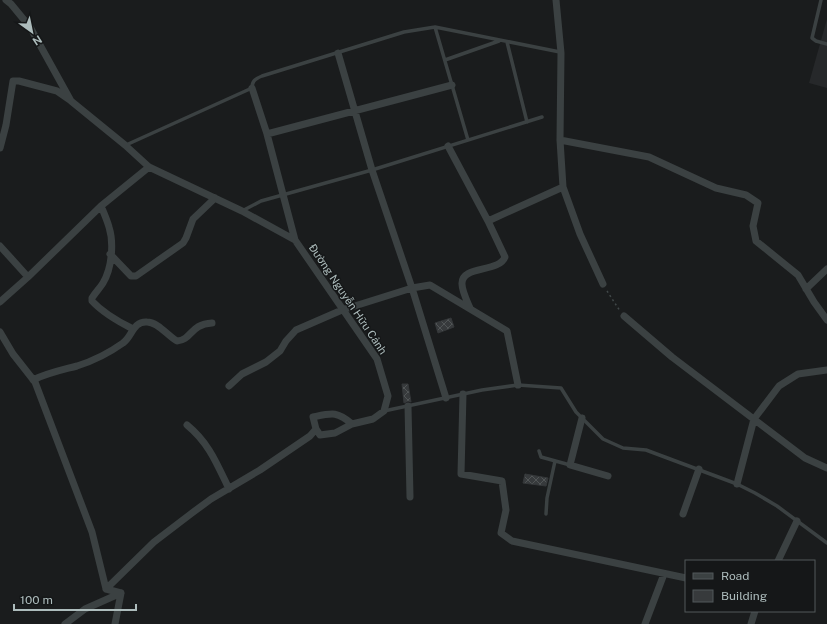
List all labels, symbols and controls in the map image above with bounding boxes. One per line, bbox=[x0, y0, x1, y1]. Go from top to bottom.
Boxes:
north arrow bbox=[12, 12, 52, 52]
text: N bbox=[31, 33, 44, 48]
street label: Đường Nguyễn Hữu Cảnh bbox=[307, 242, 389, 356]
legend bbox=[685, 560, 815, 612]
text: Road bbox=[721, 569, 749, 583]
scale bar bbox=[14, 586, 136, 612]
text: Building bbox=[721, 589, 767, 603]
text: 100 m bbox=[20, 593, 53, 607]

